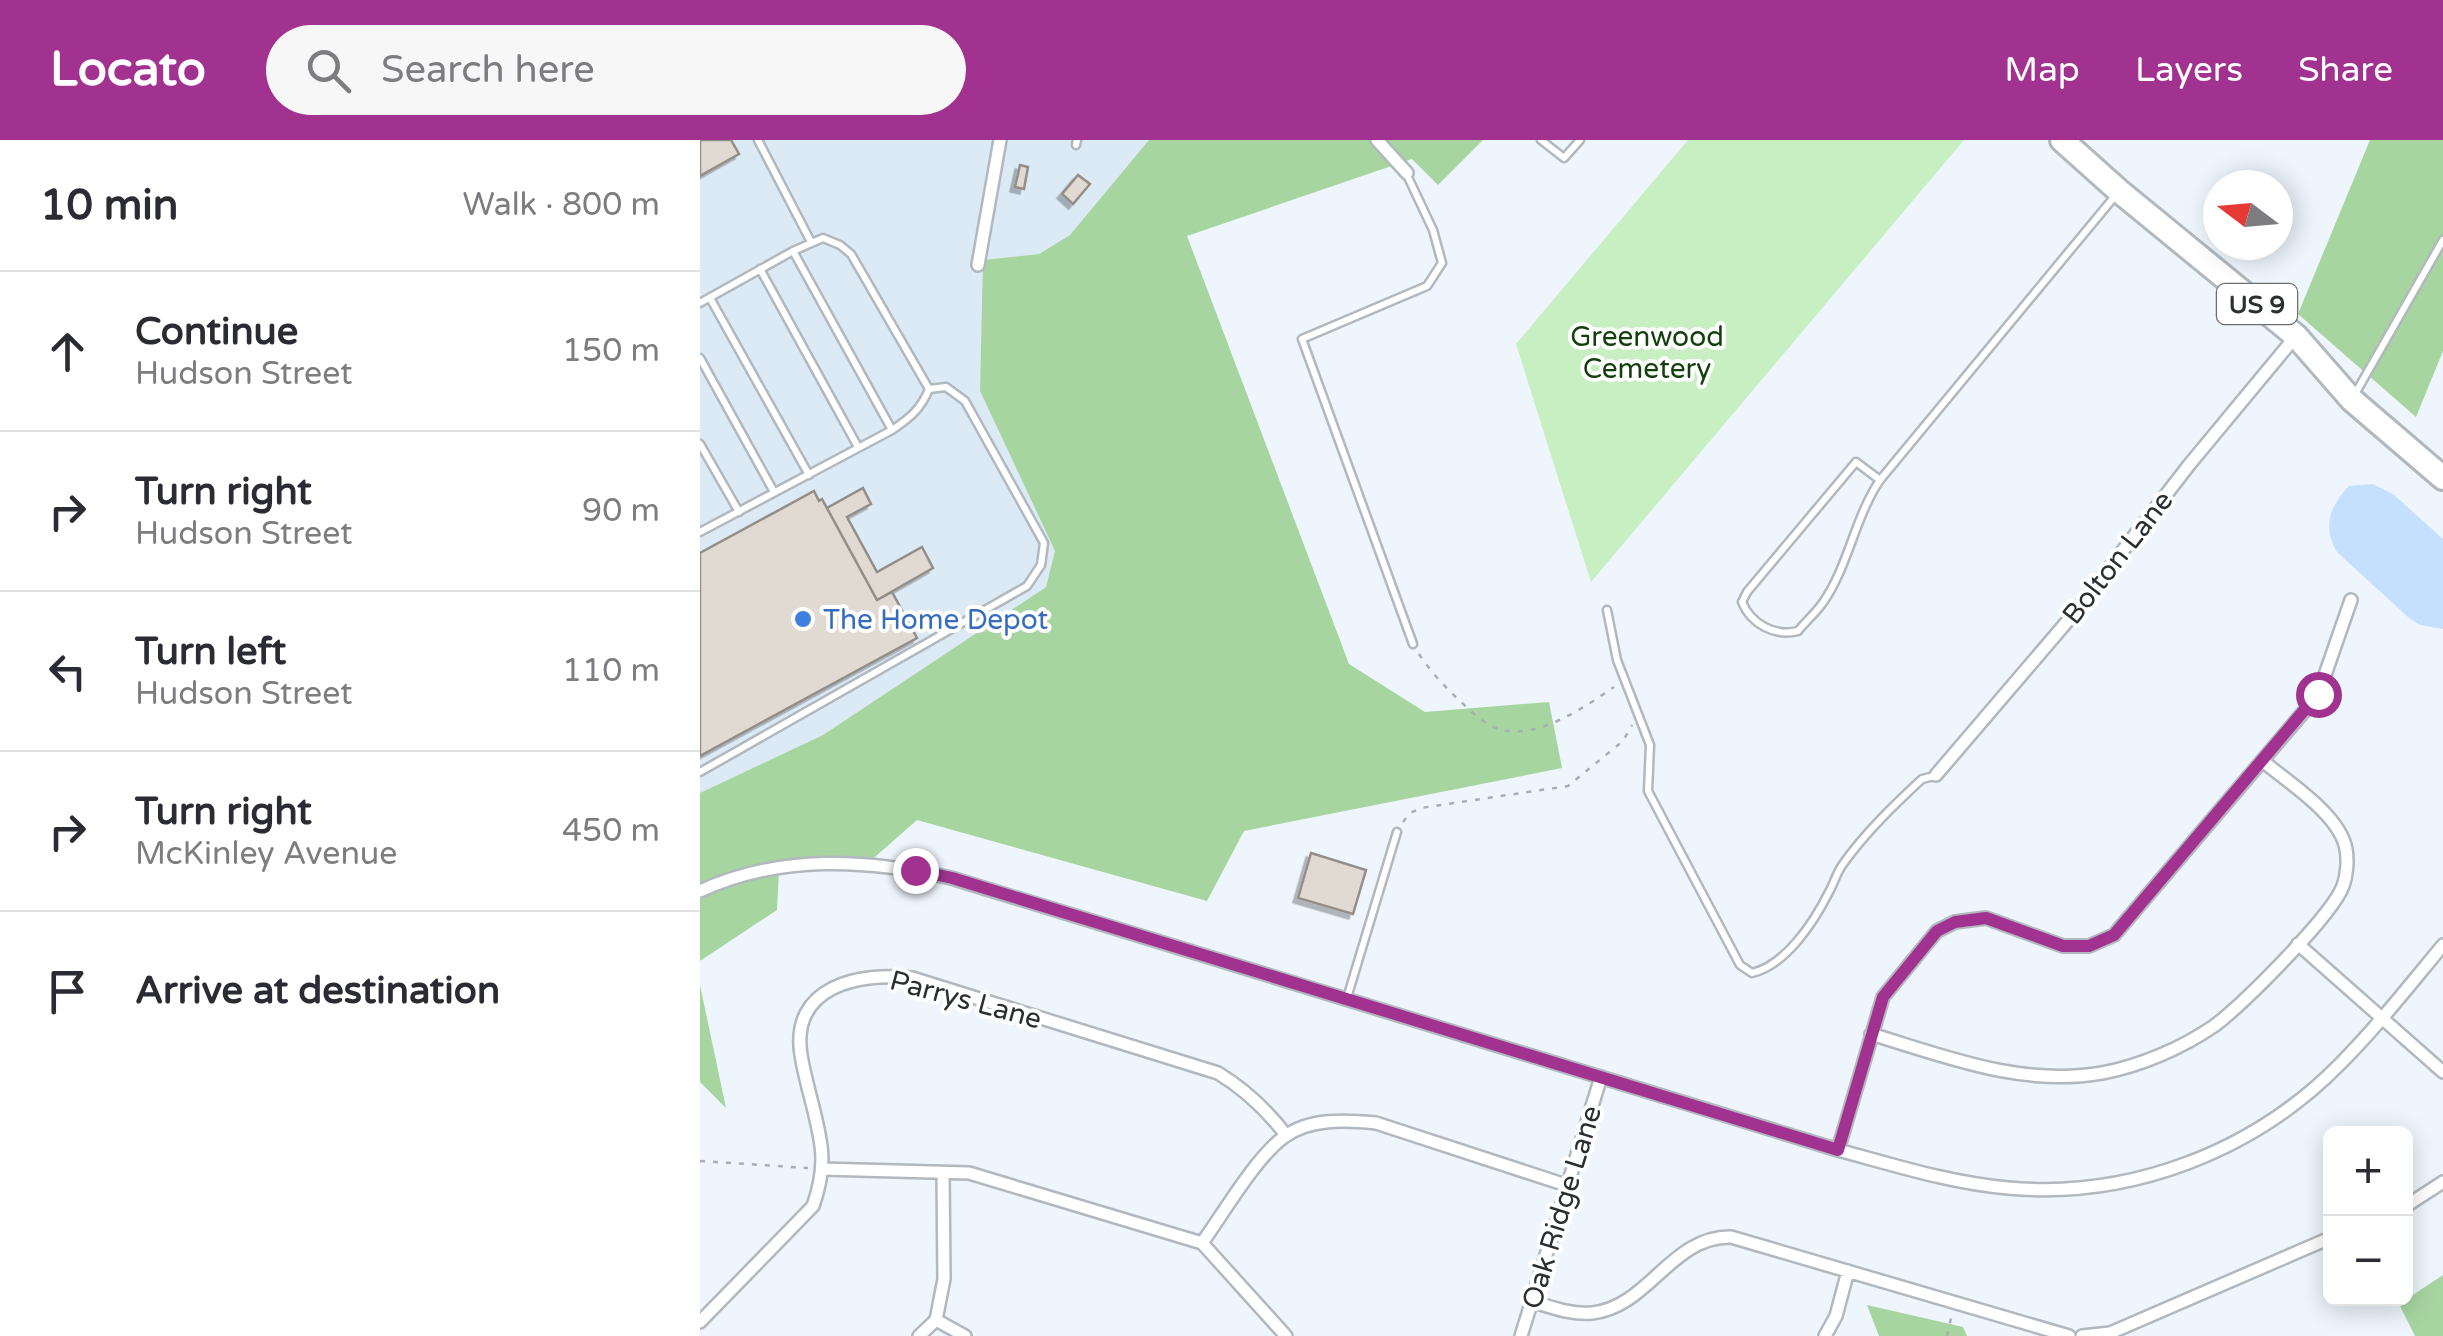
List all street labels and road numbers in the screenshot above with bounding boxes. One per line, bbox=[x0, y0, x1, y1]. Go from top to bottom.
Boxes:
road number: US 9 bbox=[2217, 284, 2297, 324]
street label: Bolton Lane bbox=[2055, 484, 2180, 631]
street label: Parrys Lane bbox=[886, 963, 1045, 1037]
street label: Oak Ridge Lane bbox=[1515, 1101, 1609, 1313]

